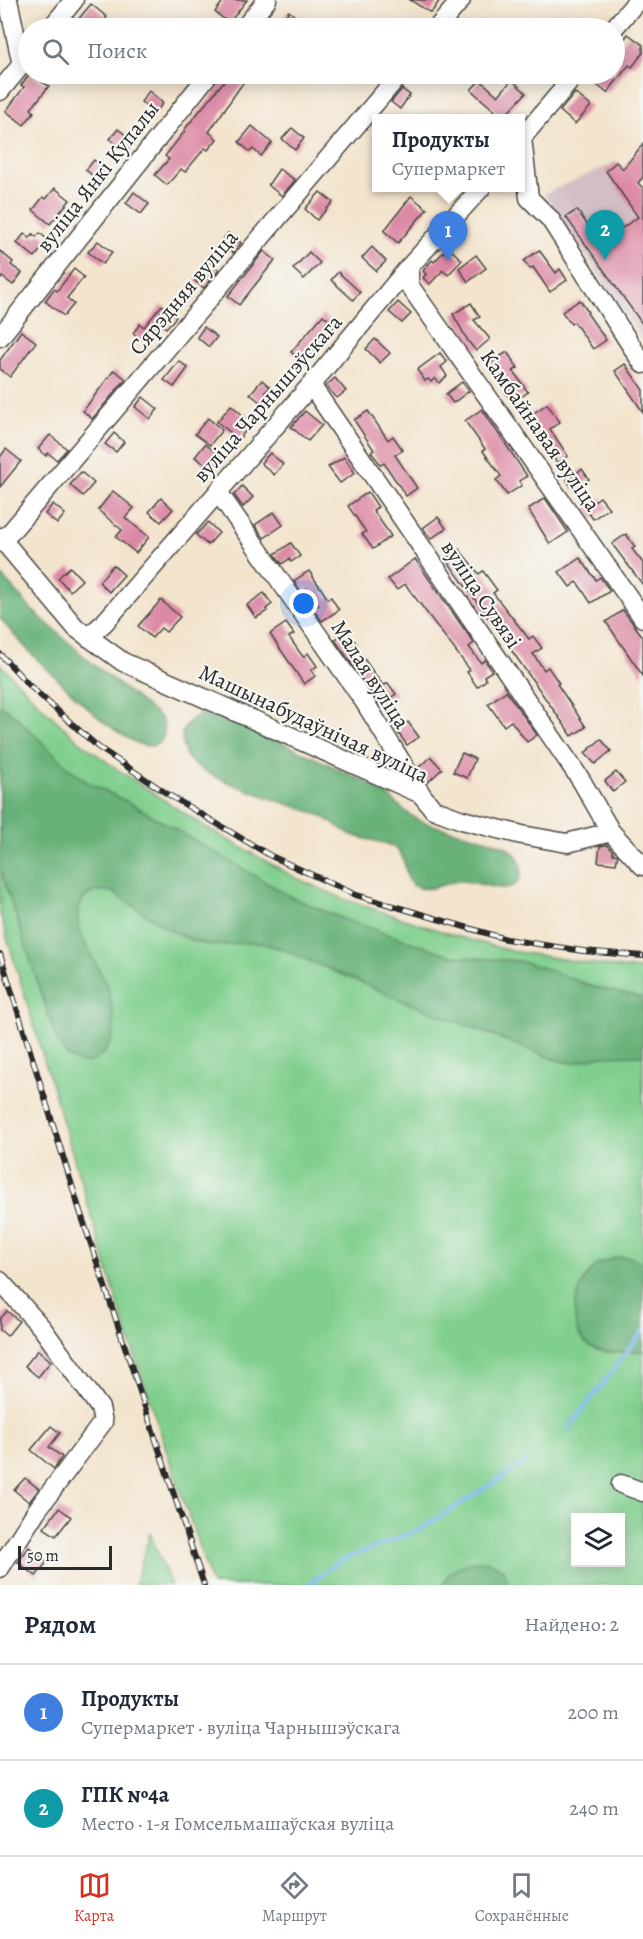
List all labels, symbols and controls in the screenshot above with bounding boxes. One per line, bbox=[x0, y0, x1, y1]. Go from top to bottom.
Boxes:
search box bbox=[18, 18, 625, 84]
icon: search bbox=[39, 35, 72, 68]
text: Поиск bbox=[87, 36, 147, 66]
street label: вуліца Янкі Купалы bbox=[29, 95, 166, 258]
popup bbox=[372, 114, 525, 192]
text: Продукты bbox=[392, 125, 490, 155]
text: Супермаркет bbox=[392, 155, 505, 182]
pin: 2 bbox=[586, 210, 624, 260]
pin: 1 bbox=[428, 212, 468, 261]
street label: Сярэдняя вуліца bbox=[122, 223, 246, 362]
street label: вуліца Чарнышэўскага bbox=[186, 308, 350, 489]
street label: Камбайнавая вуліца bbox=[473, 343, 608, 518]
street label: вуліца Сувязі bbox=[434, 535, 528, 655]
your location bbox=[289, 589, 318, 618]
street label: Малая вуліца bbox=[324, 614, 417, 736]
street label: Машынабудаўнічая вуліца bbox=[194, 657, 434, 791]
map controls bbox=[571, 1513, 625, 1567]
button: layers bbox=[571, 1513, 625, 1567]
scale bar bbox=[18, 1543, 112, 1570]
text: 50 m bbox=[27, 1545, 59, 1567]
text: Рядом bbox=[24, 1607, 96, 1642]
text: Найдено: 2 bbox=[524, 1611, 619, 1638]
text: Продукты bbox=[81, 1684, 179, 1714]
text: 1 bbox=[40, 1699, 47, 1726]
text: 200 m bbox=[568, 1699, 619, 1726]
text: Супермаркет · вуліца Чарнышэўскага bbox=[81, 1714, 400, 1741]
text: ГПК №4а bbox=[81, 1780, 169, 1810]
text: 2 bbox=[39, 1795, 48, 1822]
text: 240 m bbox=[569, 1795, 619, 1822]
text: Место · 1-я Гомсельмашаўская вуліца bbox=[81, 1810, 395, 1837]
tab: Карта bbox=[74, 1869, 114, 1927]
tab: Маршрут bbox=[262, 1869, 327, 1927]
tab: Сохранённые bbox=[475, 1869, 569, 1927]

